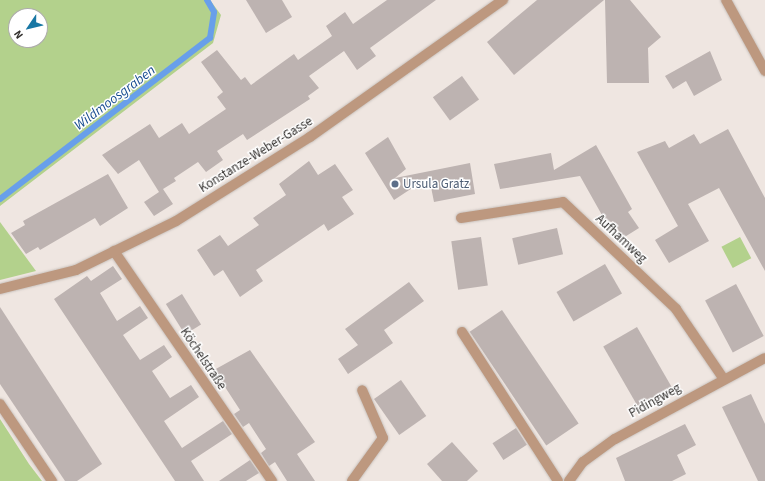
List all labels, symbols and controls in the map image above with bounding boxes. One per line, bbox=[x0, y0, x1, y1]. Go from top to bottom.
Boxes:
north arrow bbox=[8, 8, 48, 48]
text: N bbox=[10, 27, 27, 42]
water label: Wildmoosgraben bbox=[71, 62, 159, 134]
street label: Konstanze-Weber-Gasse bbox=[196, 114, 316, 196]
place label: Ursula Gratz bbox=[403, 176, 469, 192]
marker: Ursula Gratz bbox=[390, 179, 400, 189]
street label: Aufhamweg bbox=[592, 211, 650, 267]
street label: Köchelstraße bbox=[177, 325, 229, 393]
street label: Pidingweg bbox=[626, 380, 684, 422]

